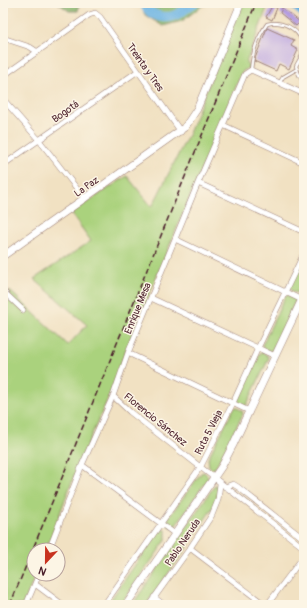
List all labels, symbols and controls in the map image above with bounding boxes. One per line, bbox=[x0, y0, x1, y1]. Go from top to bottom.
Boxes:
street label: Treinta y Tres bbox=[124, 41, 166, 94]
street label: Bogotá bbox=[50, 98, 82, 125]
street label: La Paz bbox=[72, 174, 101, 200]
street label: Enrique Mesa bbox=[122, 281, 154, 336]
street label: Florencio Sánchez bbox=[121, 391, 189, 449]
street label: Ruta 5 Vieja bbox=[192, 408, 225, 457]
street label: Pablo Neruda bbox=[163, 516, 203, 568]
north arrow bbox=[26, 542, 66, 582]
text: N bbox=[36, 563, 48, 578]

